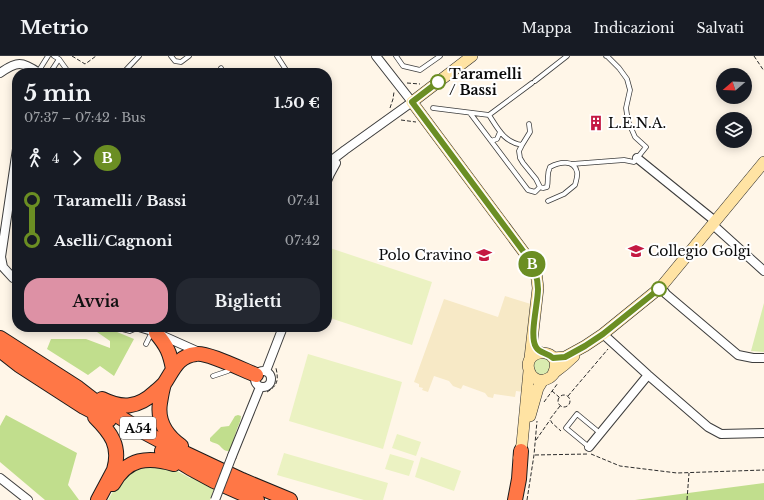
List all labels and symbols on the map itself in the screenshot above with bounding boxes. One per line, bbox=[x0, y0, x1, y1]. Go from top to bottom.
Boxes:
place label: Taramelli / Bassi bbox=[449, 65, 522, 99]
north arrow bbox=[716, 68, 752, 104]
marker: Taramelli / Bassi bbox=[430, 74, 446, 90]
building icon: L.E.N.A. bbox=[587, 114, 605, 132]
place label: L.E.N.A. bbox=[608, 114, 666, 132]
school or university icon: Collegio Golgi bbox=[627, 242, 645, 260]
place label: Collegio Golgi bbox=[648, 242, 751, 260]
place label: Polo Cravino bbox=[378, 246, 472, 264]
school or university icon: Polo Cravino bbox=[475, 246, 493, 264]
line badge: B bbox=[519, 251, 545, 277]
unlabelled marker bbox=[651, 281, 667, 297]
road number: A54 bbox=[120, 417, 156, 439]

